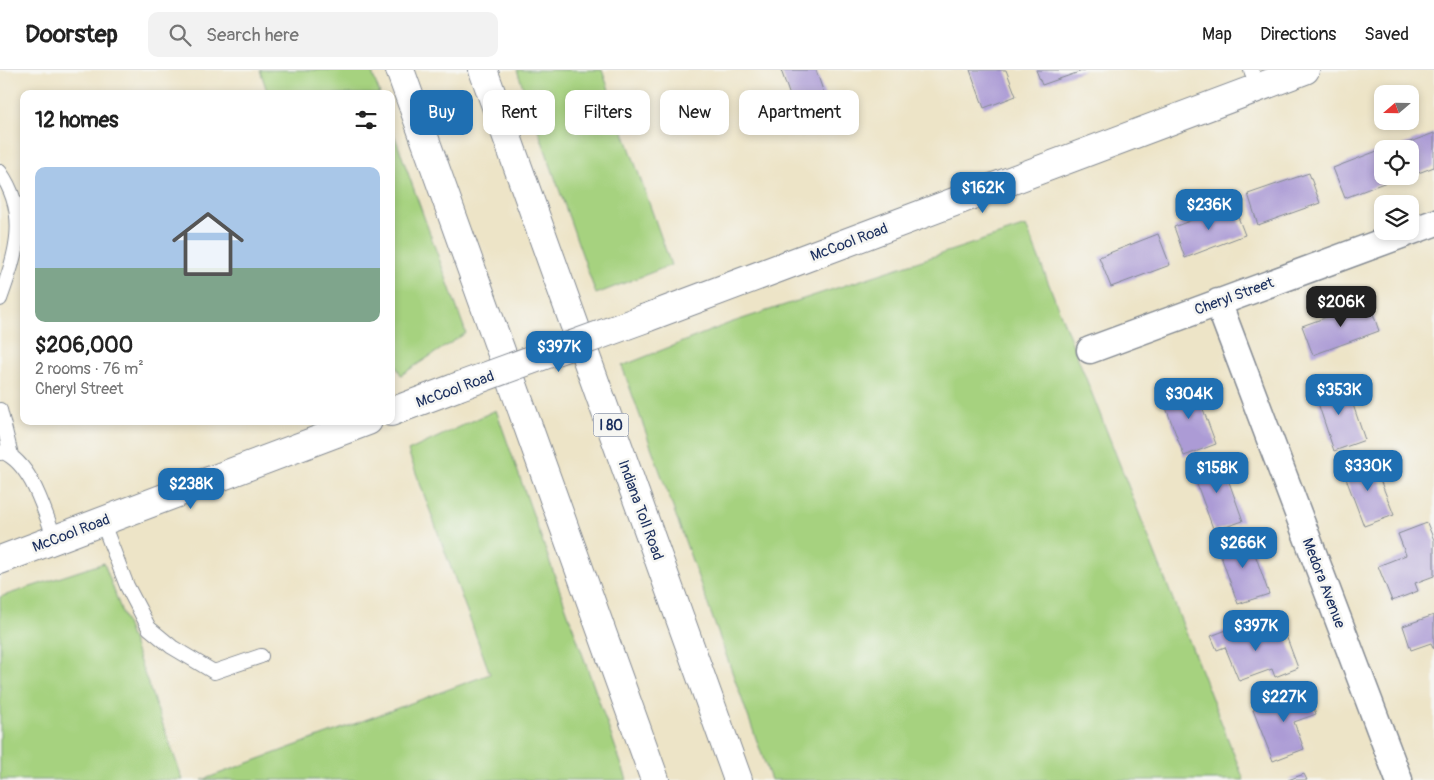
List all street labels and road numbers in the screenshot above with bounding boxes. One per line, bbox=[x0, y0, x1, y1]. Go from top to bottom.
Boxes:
street label: McCool Road bbox=[808, 219, 891, 266]
street label: Cheryl Street bbox=[1192, 273, 1277, 320]
street label: McCool Road bbox=[414, 367, 497, 412]
road number: I 80 bbox=[594, 414, 628, 436]
street label: Indiana Toll Road bbox=[614, 458, 667, 563]
street label: McCool Road bbox=[30, 510, 113, 557]
street label: Medora Avenue bbox=[1298, 535, 1350, 631]

